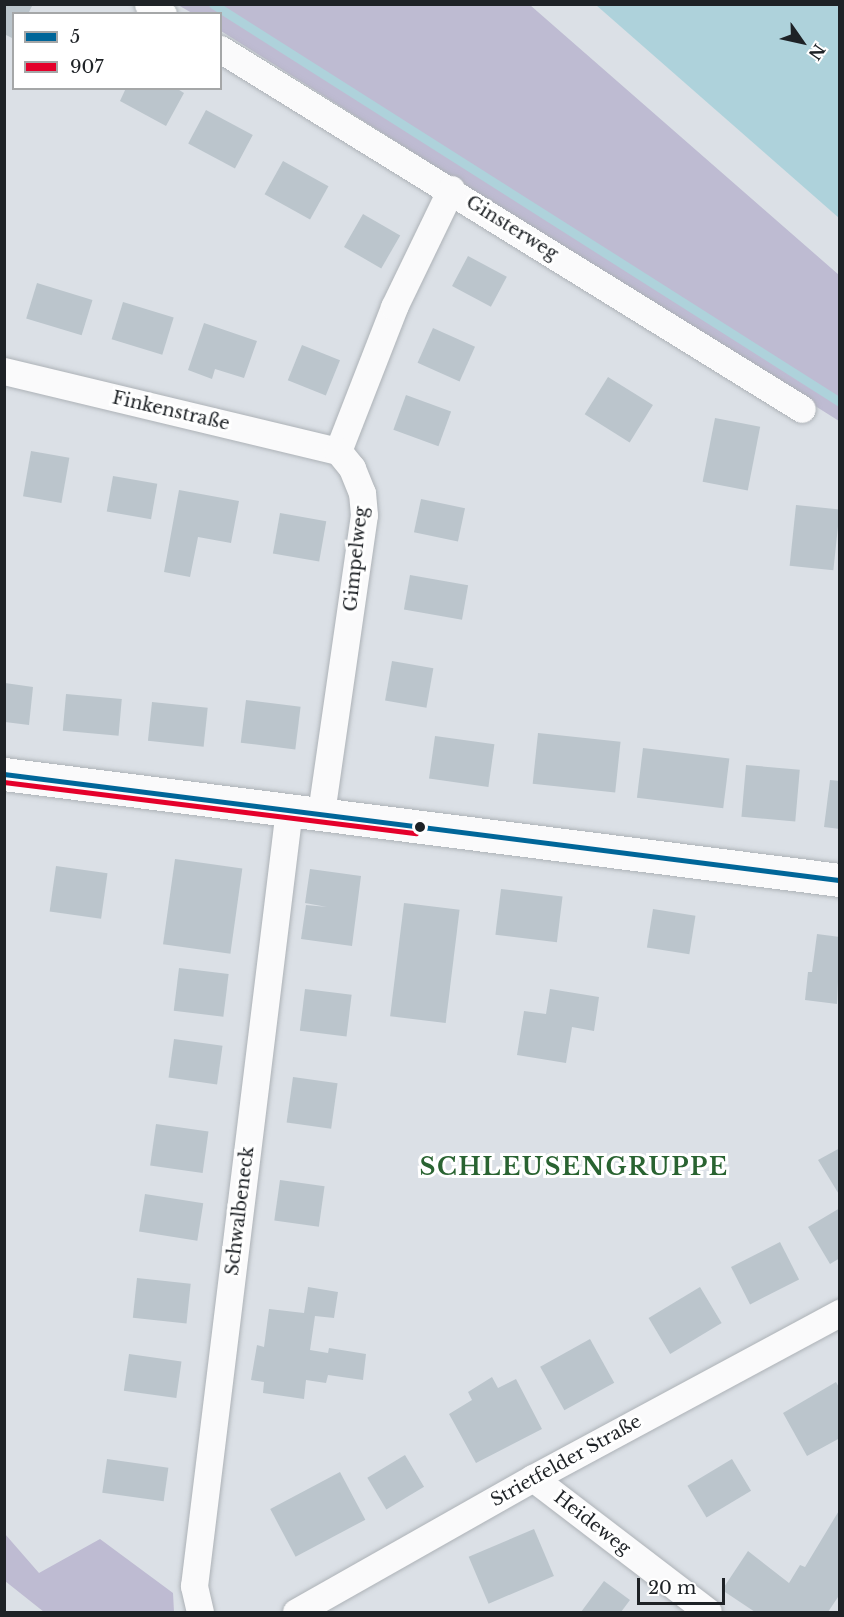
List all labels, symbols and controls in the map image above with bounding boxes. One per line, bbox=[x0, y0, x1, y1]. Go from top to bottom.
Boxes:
legend bbox=[12, 12, 222, 90]
north arrow bbox=[772, 12, 832, 72]
text: 5 bbox=[70, 26, 80, 48]
text: N bbox=[804, 40, 829, 64]
text: 907 bbox=[70, 56, 103, 78]
street label: Ginsterweg bbox=[462, 191, 562, 265]
street label: Finkenstraße bbox=[110, 387, 232, 435]
street label: Gimpelweg bbox=[340, 505, 372, 613]
unlabelled marker bbox=[414, 821, 426, 833]
street label: Schwalbeneck bbox=[221, 1145, 259, 1277]
district label: SCHLEUSENGRUPPE bbox=[420, 1153, 728, 1181]
street label: Strietfelder Straße bbox=[487, 1411, 645, 1511]
street label: Heideweg bbox=[549, 1486, 635, 1560]
scale bar bbox=[640, 1566, 728, 1604]
text: 20 m bbox=[648, 1577, 696, 1599]

